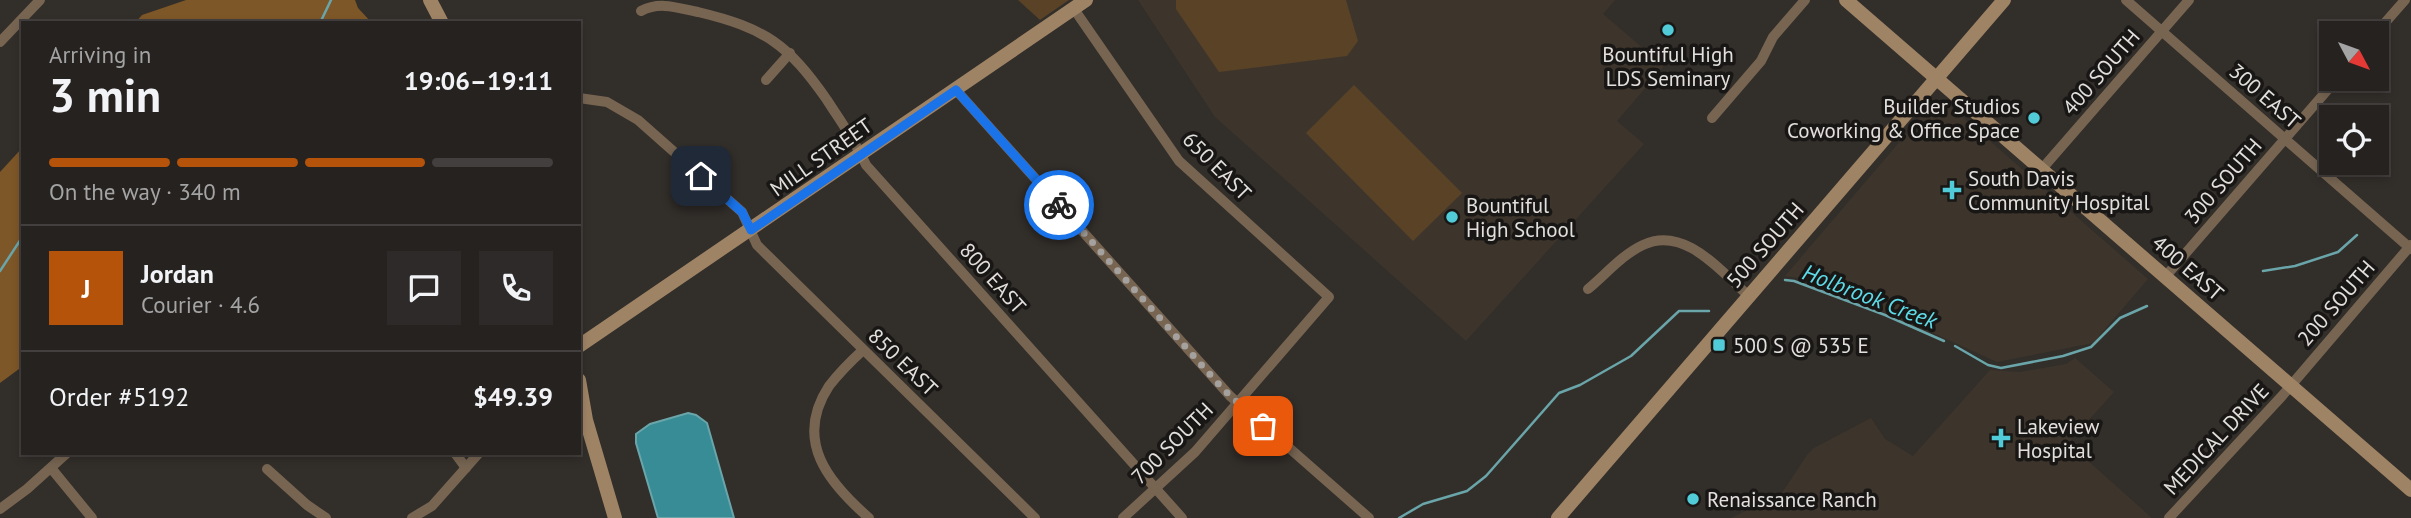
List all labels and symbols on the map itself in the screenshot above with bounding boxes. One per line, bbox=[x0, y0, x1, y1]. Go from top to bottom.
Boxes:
north arrow bbox=[2319, 21, 2389, 91]
marker: Bountiful High LDS Seminary bbox=[1660, 22, 1676, 38]
street label: 400 SOUTH bbox=[2056, 24, 2146, 120]
place label: Bountiful High LDS Seminary bbox=[1602, 41, 1734, 92]
street label: 300 EAST bbox=[2224, 58, 2307, 135]
place label: Builder Studios Coworking & Office Space bbox=[1787, 93, 2020, 144]
marker: Builder Studios Coworking & Office Space bbox=[2026, 110, 2042, 126]
street label: MILL STREET bbox=[765, 112, 878, 202]
street label: 650 EAST bbox=[1177, 126, 1257, 206]
street label: 300 SOUTH bbox=[2178, 133, 2268, 229]
pin bbox=[671, 146, 731, 206]
place label: South Davis Community Hospital bbox=[1968, 165, 2150, 216]
courier bbox=[1024, 170, 1094, 240]
marker: South Davis Community Hospital bbox=[1942, 180, 1962, 200]
place label: Bountiful High School bbox=[1466, 192, 1575, 243]
street label: 500 SOUTH bbox=[1720, 197, 1810, 293]
marker: Bountiful High School bbox=[1444, 209, 1460, 225]
street label: 400 EAST bbox=[2147, 230, 2230, 307]
street label: 800 EAST bbox=[954, 237, 1032, 319]
street label: 200 SOUTH bbox=[2291, 255, 2381, 351]
water label: Holbrook Creek bbox=[1799, 257, 1943, 336]
street label: 850 EAST bbox=[863, 322, 944, 402]
place label: 500 S @ 535 E bbox=[1733, 332, 1869, 359]
marker: 500 S @ 535 E bbox=[1711, 337, 1727, 353]
street label: MEDICAL DRIVE bbox=[2158, 378, 2274, 500]
street label: 700 SOUTH bbox=[1125, 396, 1219, 490]
pin bbox=[1233, 396, 1293, 456]
place label: Lakeview Hospital bbox=[2017, 413, 2100, 464]
marker: Lakeview Hospital bbox=[1991, 428, 2011, 448]
place label: Renaissance Ranch bbox=[1707, 486, 1877, 513]
marker: Renaissance Ranch bbox=[1685, 491, 1701, 507]

